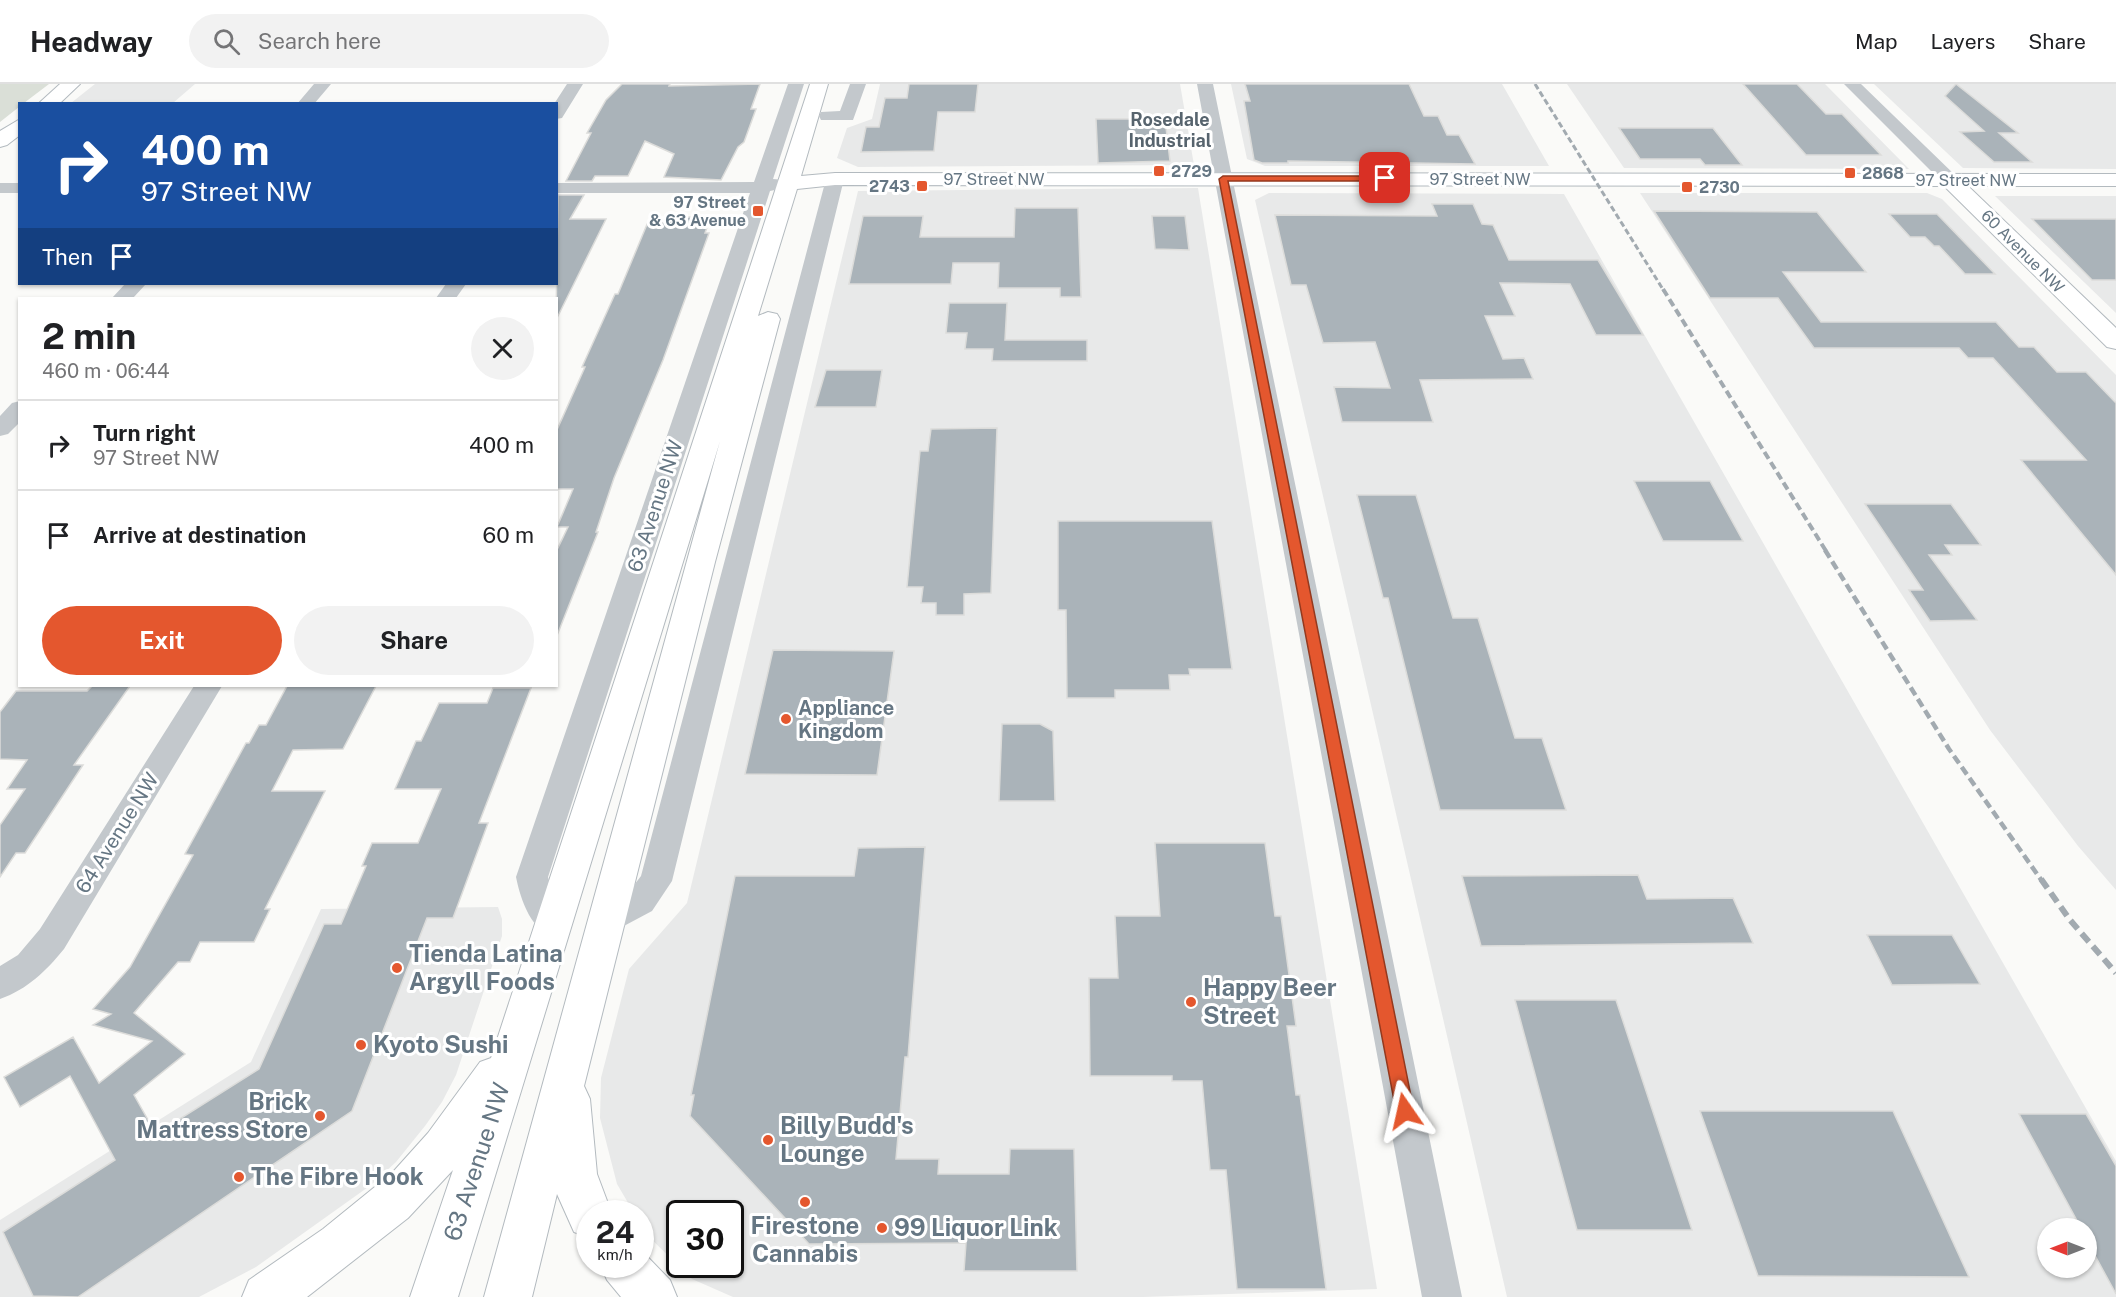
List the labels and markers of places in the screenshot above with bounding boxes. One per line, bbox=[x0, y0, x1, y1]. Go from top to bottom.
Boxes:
pin bbox=[1359, 152, 1410, 203]
place label: 2729 bbox=[1171, 162, 1212, 181]
marker: 2729 bbox=[1152, 164, 1166, 178]
place label: 2868 bbox=[1862, 164, 1904, 183]
marker: 2868 bbox=[1843, 166, 1857, 180]
place label: 2743 bbox=[869, 177, 910, 196]
place label: 2730 bbox=[1699, 178, 1740, 197]
marker: 2743 bbox=[915, 179, 929, 193]
marker: 2730 bbox=[1680, 180, 1694, 194]
place label: 97 Street & 63 Avenue bbox=[649, 193, 746, 230]
marker: 97 Street & 63 Avenue bbox=[751, 204, 765, 218]
place label: Appliance Kingdom bbox=[798, 696, 894, 743]
marker: Appliance Kingdom bbox=[779, 712, 793, 726]
place label: Tienda Latina Argyll Foods bbox=[409, 939, 563, 995]
marker: Tienda Latina Argyll Foods bbox=[390, 961, 404, 975]
place label: Happy Beer Street bbox=[1203, 973, 1337, 1029]
marker: Happy Beer Street bbox=[1184, 995, 1198, 1009]
place label: Kyoto Sushi bbox=[373, 1030, 508, 1058]
marker: Kyoto Sushi bbox=[354, 1038, 368, 1052]
place label: Brick Mattress Store bbox=[136, 1087, 308, 1143]
marker: Brick Mattress Store bbox=[313, 1109, 327, 1123]
place label: Billy Budd's Lounge bbox=[780, 1111, 914, 1167]
marker: Billy Budd's Lounge bbox=[761, 1133, 775, 1147]
place label: The Fibre Hook bbox=[251, 1162, 424, 1190]
marker: The Fibre Hook bbox=[232, 1170, 246, 1184]
marker: Firestone Cannabis bbox=[798, 1195, 812, 1209]
place label: Firestone Cannabis bbox=[751, 1211, 859, 1267]
place label: 99 Liquor Link bbox=[894, 1213, 1058, 1241]
marker: 99 Liquor Link bbox=[875, 1221, 889, 1235]

